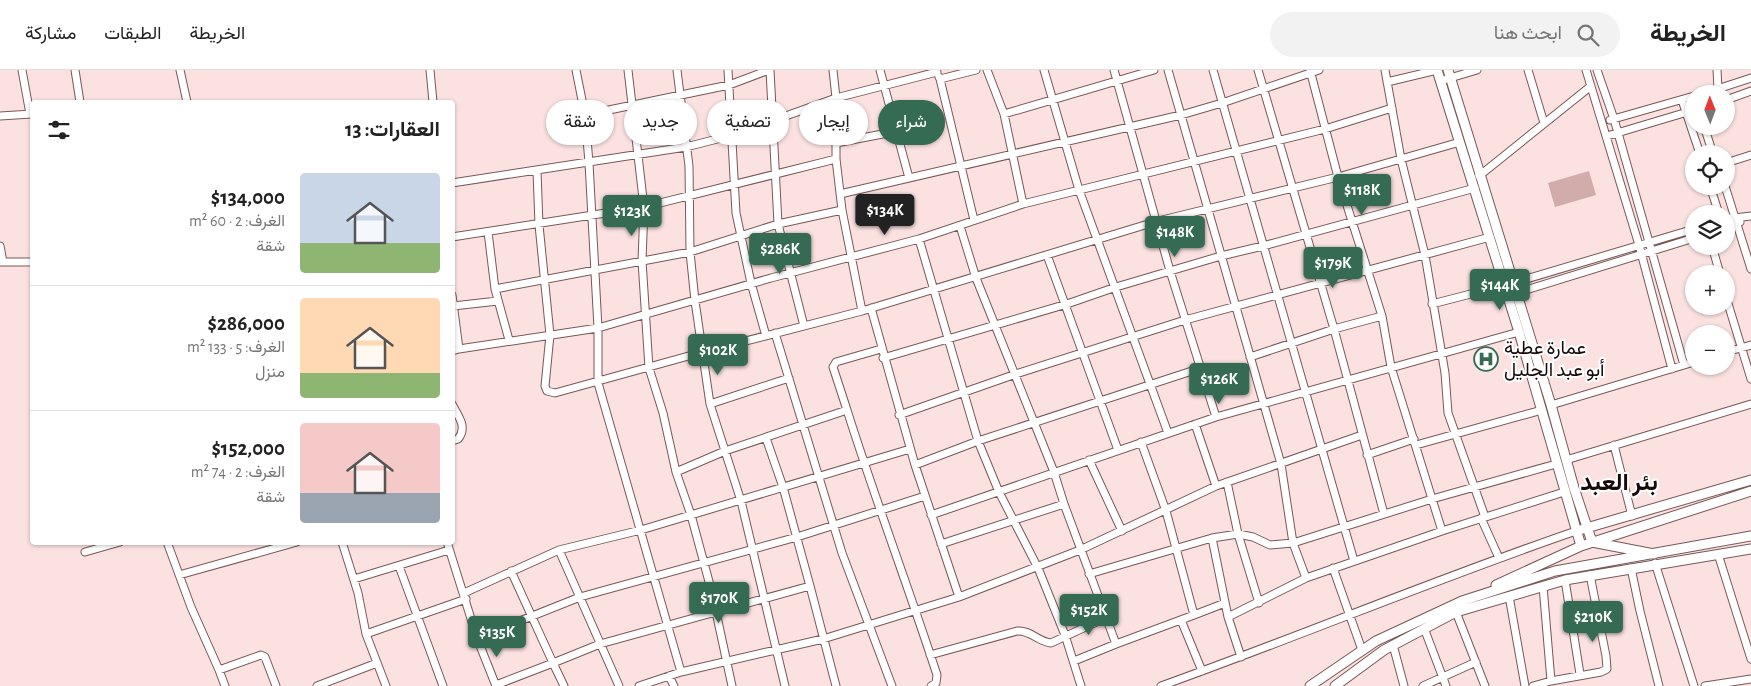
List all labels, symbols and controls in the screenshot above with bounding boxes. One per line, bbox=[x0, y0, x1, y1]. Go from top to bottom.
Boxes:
search box bbox=[1270, 12, 1620, 57]
icon: search bbox=[1574, 21, 1602, 49]
text: الخريطة bbox=[1650, 22, 1726, 46]
text: ابحث هنا bbox=[1494, 24, 1562, 43]
text: مشاركة bbox=[25, 25, 76, 43]
text: الطبقات bbox=[104, 25, 161, 43]
text: الخريطة bbox=[189, 25, 245, 43]
north arrow bbox=[1685, 85, 1735, 135]
map controls bbox=[1685, 85, 1735, 375]
chip: شقة bbox=[546, 100, 614, 145]
chip: جديد bbox=[624, 100, 697, 145]
chip: تصفية bbox=[707, 100, 789, 145]
chip: إيجار bbox=[799, 100, 868, 145]
chip: شراء bbox=[878, 100, 945, 145]
icon: filters bbox=[45, 116, 73, 144]
text: العقارات: 13 bbox=[345, 119, 440, 140]
button: locate bbox=[1685, 145, 1735, 195]
pin: $118K bbox=[1327, 174, 1397, 216]
text: $118K bbox=[1344, 182, 1380, 198]
text: $134,000 bbox=[211, 187, 285, 208]
icon: home bbox=[340, 193, 400, 253]
pin: $123K bbox=[597, 194, 667, 237]
pin: $134K bbox=[850, 194, 920, 236]
text: $134K bbox=[866, 202, 904, 218]
text: $123K bbox=[614, 203, 650, 219]
button: layers bbox=[1685, 205, 1735, 255]
text: الغرف: 2 · 60 m² bbox=[189, 213, 285, 229]
pin: $148K bbox=[1140, 216, 1210, 258]
text: $148K bbox=[1156, 224, 1194, 240]
pin: $286K bbox=[745, 232, 815, 275]
text: شقة bbox=[256, 238, 285, 254]
text: $286K bbox=[760, 241, 800, 257]
pin: $179K bbox=[1298, 246, 1368, 289]
text: $179K bbox=[1315, 255, 1351, 271]
button: + bbox=[1685, 265, 1735, 315]
pin: $144K bbox=[1465, 268, 1535, 311]
text: $144K bbox=[1481, 277, 1519, 293]
text: $286,000 bbox=[208, 313, 285, 334]
icon: home bbox=[340, 318, 400, 378]
button: − bbox=[1685, 325, 1735, 375]
pin: $102K bbox=[683, 334, 753, 376]
text: الغرف: 5 · 133 m² bbox=[187, 339, 285, 355]
place label: عمارة عطية أبو عبد الجليل bbox=[1504, 339, 1604, 381]
text: $102K bbox=[699, 342, 737, 358]
hospital icon: عمارة عطية أبو عبد الجليل bbox=[1473, 346, 1499, 372]
pin: $126K bbox=[1184, 362, 1254, 405]
text: منزل bbox=[255, 364, 285, 380]
text: $126K bbox=[1200, 371, 1238, 387]
text: $152,000 bbox=[211, 438, 285, 459]
icon: home bbox=[340, 443, 400, 503]
text: الغرف: 2 · 74 m² bbox=[191, 464, 285, 480]
district label: بئر العبد bbox=[1580, 471, 1658, 497]
text: شقة bbox=[256, 489, 285, 505]
pin: $170K bbox=[684, 582, 754, 624]
text: $170K bbox=[700, 590, 738, 606]
pin: $152K bbox=[1054, 594, 1124, 636]
pin: $210K bbox=[1558, 600, 1628, 643]
text: $152K bbox=[1071, 602, 1107, 618]
text: $210K bbox=[1574, 609, 1612, 625]
pin: $135K bbox=[462, 616, 532, 658]
text: $135K bbox=[479, 624, 515, 640]

